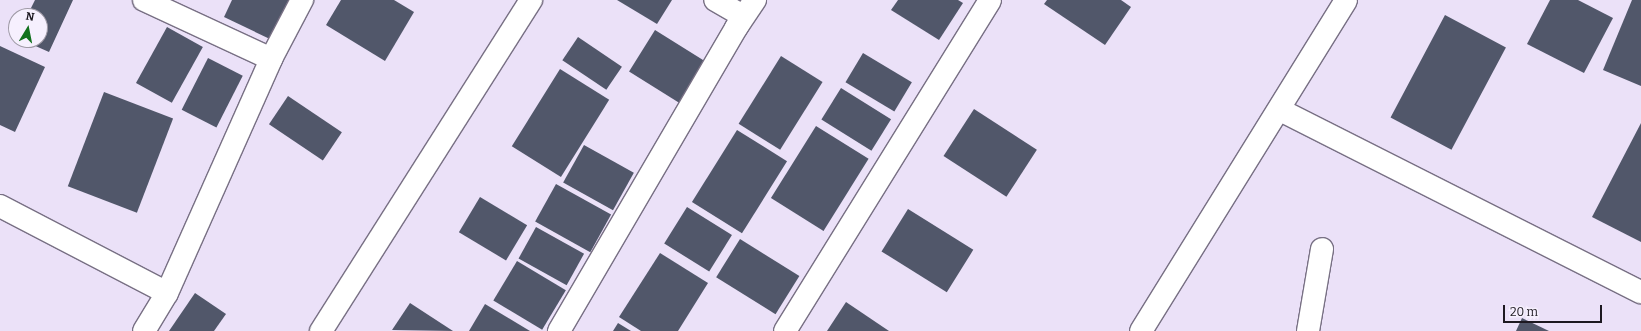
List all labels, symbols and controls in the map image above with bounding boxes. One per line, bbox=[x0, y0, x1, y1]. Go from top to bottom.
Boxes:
north arrow bbox=[8, 8, 48, 48]
text: N bbox=[25, 10, 35, 24]
scale bar bbox=[1505, 297, 1604, 323]
text: 20 m bbox=[1510, 305, 1538, 319]

